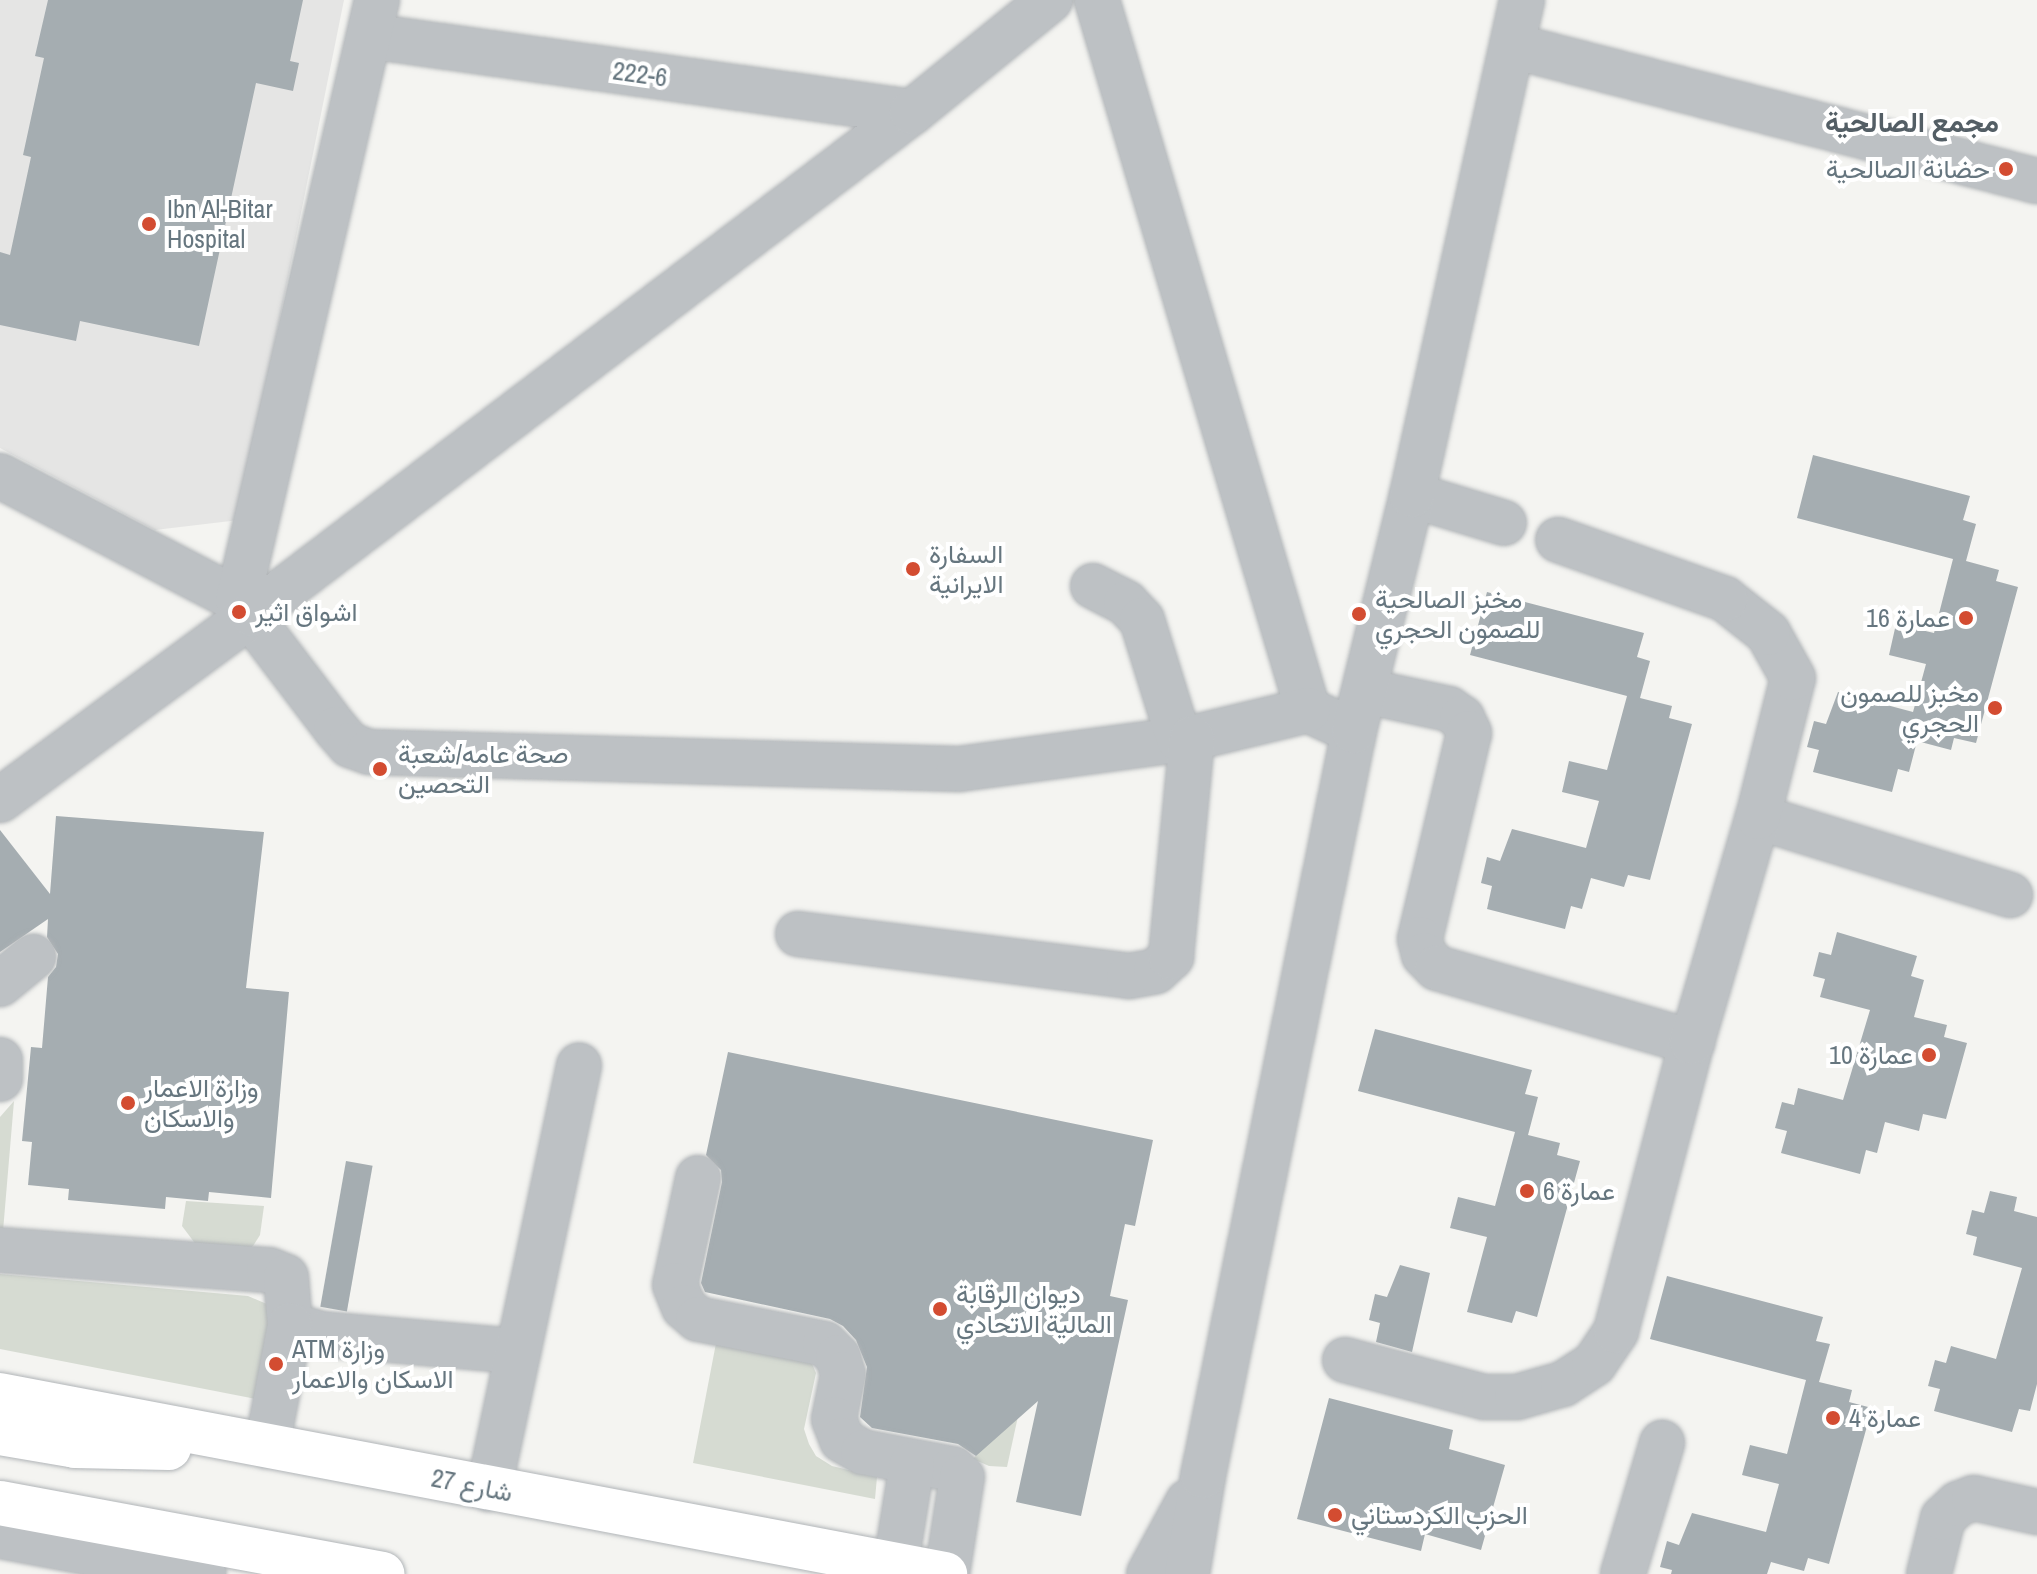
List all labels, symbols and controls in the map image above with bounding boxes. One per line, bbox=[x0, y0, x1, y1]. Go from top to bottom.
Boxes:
street label: 222-6 bbox=[611, 55, 669, 93]
district label: مجمع الصالحية bbox=[1825, 105, 1999, 139]
place label: حضانة الصالحية bbox=[1826, 153, 1990, 185]
marker: حضانة الصالحية bbox=[1997, 160, 2015, 178]
place label: Ibn Al-Bitar Hospital bbox=[167, 193, 274, 254]
marker: Ibn Al-Bitar Hospital bbox=[138, 213, 160, 235]
place label: السفارة الايرانية bbox=[929, 538, 1003, 600]
marker: السفارة الايرانية bbox=[904, 560, 922, 578]
place label: مخبز الصالحية للصمون الحجري bbox=[1375, 583, 1540, 644]
place label: اشواق اثير bbox=[255, 596, 357, 628]
place label: عمارة 16 bbox=[1866, 602, 1950, 634]
marker: اشواق اثير bbox=[230, 603, 248, 621]
marker: مخبز الصالحية للصمون الحجري bbox=[1350, 605, 1368, 623]
marker: عمارة 16 bbox=[1957, 609, 1975, 627]
place label: مخبز للصمون الحجري bbox=[1840, 677, 1979, 738]
marker: مخبز للصمون الحجري bbox=[1986, 699, 2004, 717]
place label: صحة عامه/شعبة التحصين bbox=[398, 738, 568, 800]
marker: صحة عامه/شعبة التحصين bbox=[369, 758, 391, 780]
place label: عمارة 10 bbox=[1829, 1039, 1913, 1071]
marker: عمارة 10 bbox=[1920, 1046, 1938, 1064]
place label: وزارة الاعمار والاسكان bbox=[144, 1072, 259, 1134]
marker: وزارة الاعمار والاسكان bbox=[119, 1094, 137, 1112]
place label: عمارة 6 bbox=[1543, 1175, 1615, 1207]
marker: عمارة 6 bbox=[1518, 1182, 1536, 1200]
place label: ديوان الرقابة المالية الاتحادي bbox=[956, 1278, 1112, 1340]
marker: ديوان الرقابة المالية الاتحادي bbox=[931, 1300, 949, 1318]
place label: ATM وزارة الاسكان والاعمار bbox=[292, 1333, 453, 1394]
marker: ATM وزارة الاسكان والاعمار bbox=[267, 1355, 285, 1373]
place label: عمارة 4 bbox=[1849, 1402, 1921, 1434]
marker: عمارة 4 bbox=[1824, 1409, 1842, 1427]
street label: شارع 27 bbox=[429, 1462, 515, 1508]
place label: الحزب الكردستاني bbox=[1351, 1499, 1528, 1531]
marker: الحزب الكردستاني bbox=[1326, 1506, 1344, 1524]

